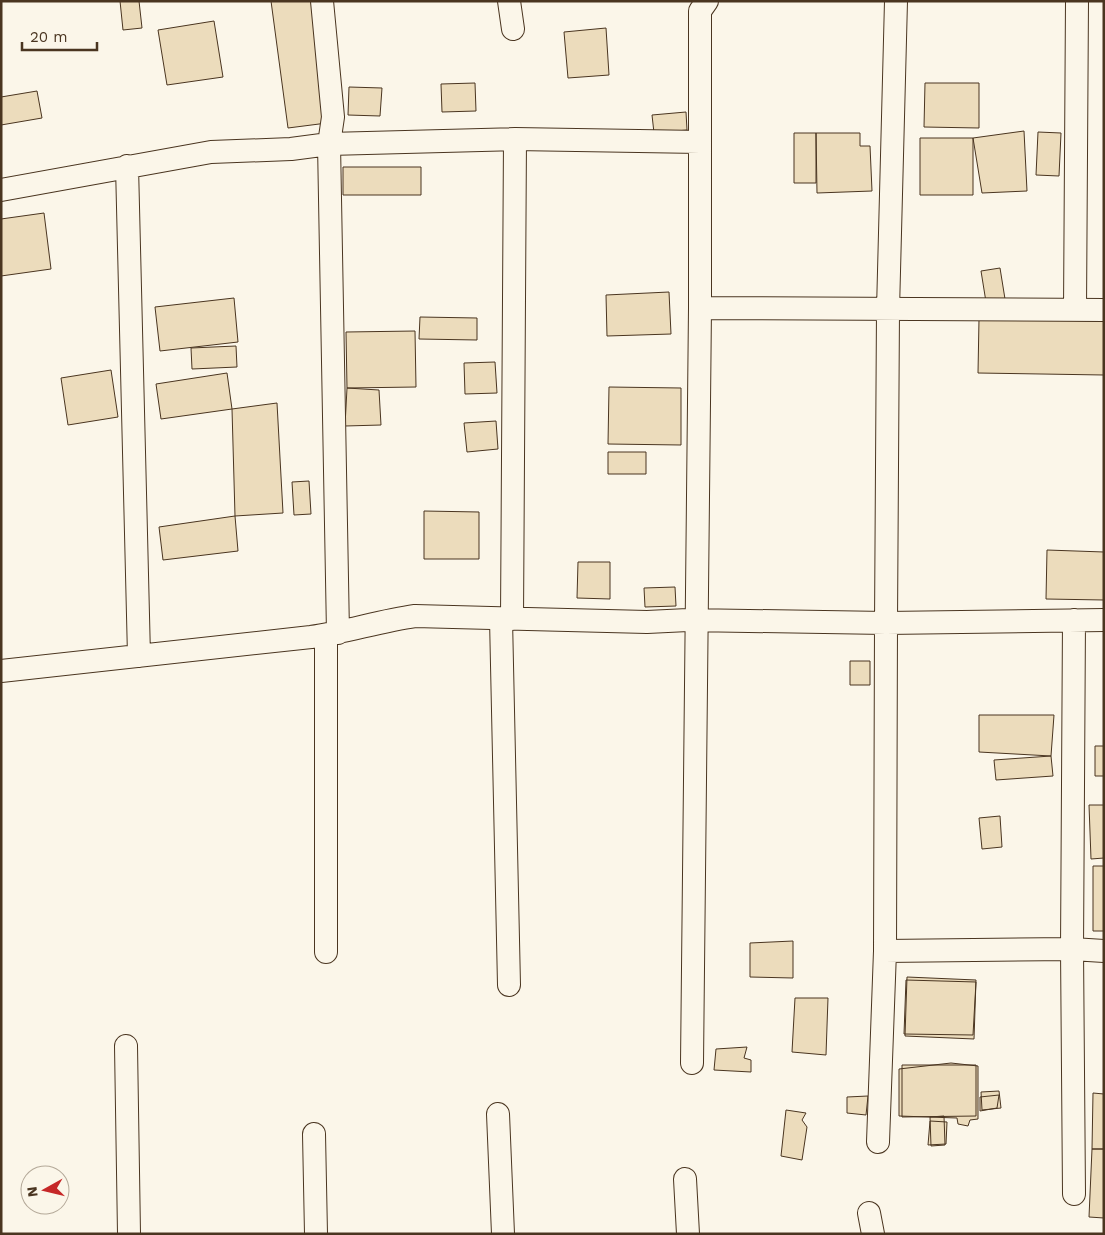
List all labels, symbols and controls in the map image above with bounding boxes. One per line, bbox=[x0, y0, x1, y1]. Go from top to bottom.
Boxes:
scale bar bbox=[22, 20, 98, 52]
text: 20 m bbox=[30, 28, 68, 46]
north arrow bbox=[20, 1165, 70, 1215]
text: N bbox=[23, 1186, 41, 1198]

